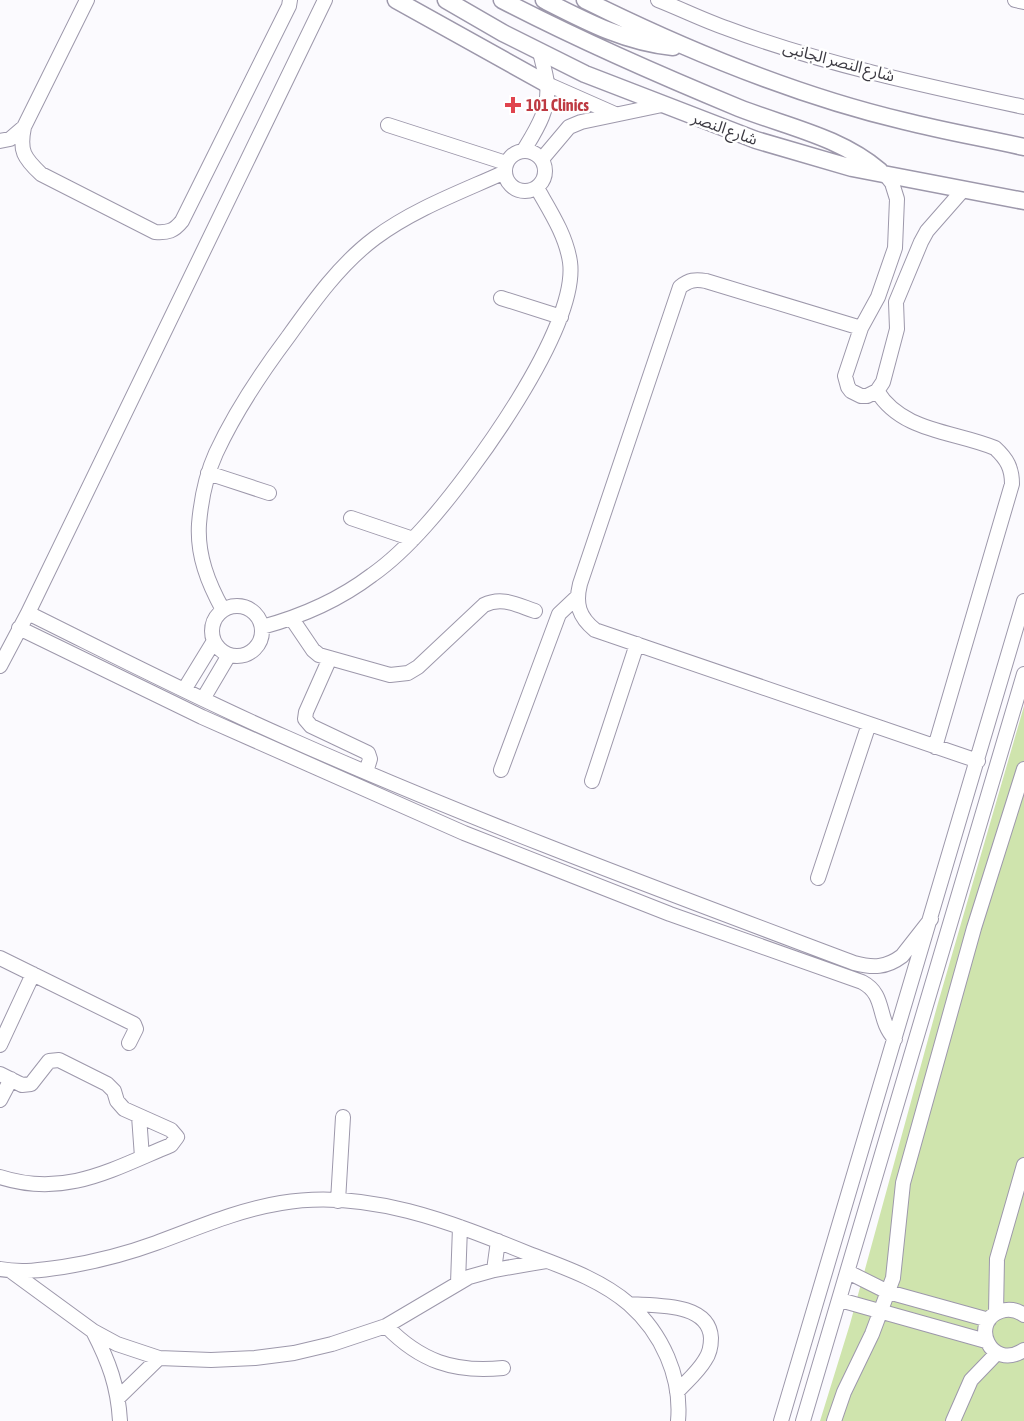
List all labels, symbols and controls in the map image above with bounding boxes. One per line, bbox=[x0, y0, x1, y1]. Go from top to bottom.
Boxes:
street label: شارع النصر الجانبى bbox=[780, 37, 897, 88]
marker: 101 Clinics bbox=[504, 96, 522, 114]
place label: 101 Clinics bbox=[526, 96, 589, 114]
street label: شارع النصر bbox=[687, 108, 760, 152]

